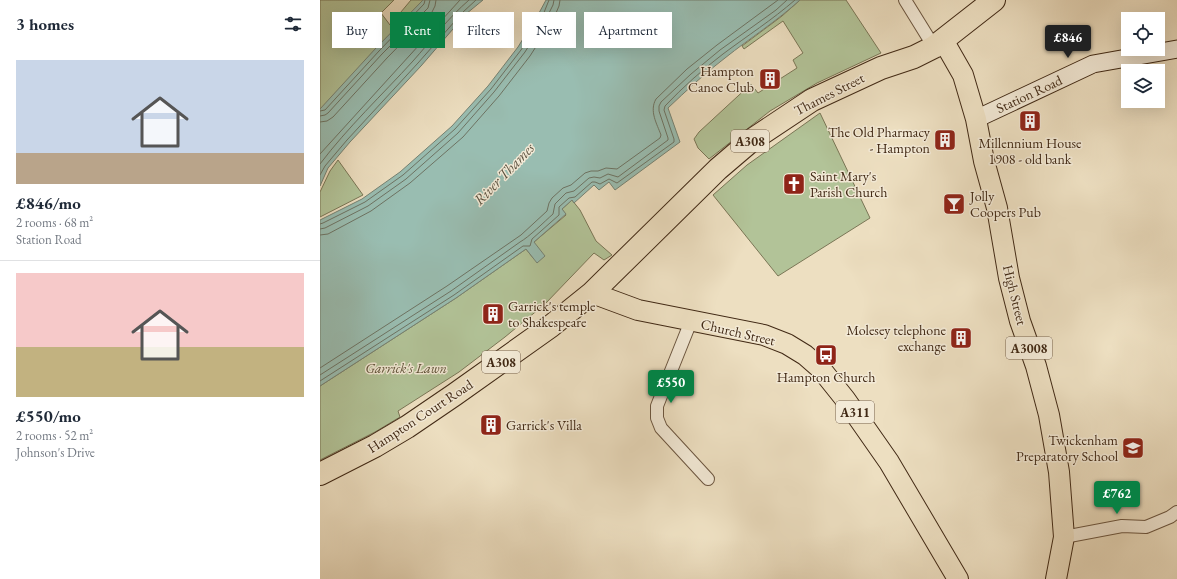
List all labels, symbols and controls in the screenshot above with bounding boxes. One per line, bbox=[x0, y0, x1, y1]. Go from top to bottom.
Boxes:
chip: Buy bbox=[332, 12, 382, 48]
chip: Rent bbox=[390, 12, 445, 48]
chip: Filters bbox=[453, 12, 514, 48]
chip: New bbox=[522, 12, 576, 48]
chip: Apartment bbox=[584, 12, 672, 48]
map controls bbox=[1121, 12, 1165, 108]
button: locate bbox=[1121, 12, 1165, 56]
text: 3 homes bbox=[16, 13, 74, 35]
icon: filters bbox=[282, 13, 304, 35]
pin: £846 bbox=[1044, 25, 1092, 59]
text: £846 bbox=[1054, 29, 1082, 46]
place label: Hampton Canoe Club bbox=[688, 62, 755, 96]
button: layers bbox=[1121, 64, 1165, 108]
building icon: Hampton Canoe Club bbox=[757, 66, 783, 92]
street label: Thames Street bbox=[791, 68, 868, 119]
street label: Station Road bbox=[993, 71, 1066, 117]
icon: home bbox=[124, 86, 196, 158]
building icon: Millennium House 1908 - old bank bbox=[1017, 108, 1043, 134]
place label: The Old Pharmacy - Hampton bbox=[828, 123, 931, 157]
building icon: The Old Pharmacy - Hampton bbox=[932, 127, 958, 153]
road number: A308 bbox=[731, 130, 769, 152]
place label: Millennium House 1908 - old bank bbox=[978, 134, 1082, 168]
water label: River Thames bbox=[469, 138, 539, 209]
place label: Saint Mary's Parish Church bbox=[810, 167, 887, 201]
church icon: Saint Mary's Parish Church bbox=[781, 171, 807, 197]
place label: Jolly Coopers Pub bbox=[969, 187, 1041, 221]
bar icon: Jolly Coopers Pub bbox=[941, 191, 967, 217]
text: £846/mo bbox=[16, 192, 81, 214]
text: 2 rooms · 68 m² bbox=[16, 214, 93, 231]
text: Station Road bbox=[16, 231, 82, 248]
street label: High Street bbox=[999, 263, 1031, 328]
place label: Garrick's temple to Shakespeare bbox=[508, 297, 596, 331]
icon: home bbox=[124, 299, 196, 371]
building icon: Garrick's temple to Shakespeare bbox=[480, 301, 506, 327]
street label: Church Street bbox=[699, 315, 777, 349]
place label: Molesey telephone exchange bbox=[846, 321, 947, 355]
building icon: Molesey telephone exchange bbox=[948, 325, 974, 351]
road number: A3008 bbox=[1006, 337, 1052, 359]
bus stop icon: Hampton Church bbox=[813, 342, 839, 368]
road number: A308 bbox=[482, 351, 520, 373]
park label: Garrick's Lawn bbox=[365, 359, 447, 377]
place label: Hampton Church bbox=[777, 368, 875, 386]
pin: £550 bbox=[647, 370, 695, 404]
text: £550 bbox=[657, 374, 685, 391]
street label: Hampton Court Road bbox=[364, 375, 477, 457]
road number: A311 bbox=[836, 401, 874, 423]
text: £550/mo bbox=[16, 405, 81, 427]
building icon: Garrick's Villa bbox=[478, 412, 504, 438]
place label: Garrick's Villa bbox=[506, 416, 582, 434]
text: 2 rooms · 52 m² bbox=[16, 427, 93, 444]
place label: Twickenham Preparatory School bbox=[1016, 431, 1119, 465]
school or university icon: Twickenham Preparatory School bbox=[1120, 435, 1146, 461]
text: Johnson's Drive bbox=[16, 444, 95, 461]
pin: £762 bbox=[1093, 481, 1141, 515]
text: £762 bbox=[1103, 485, 1131, 502]

